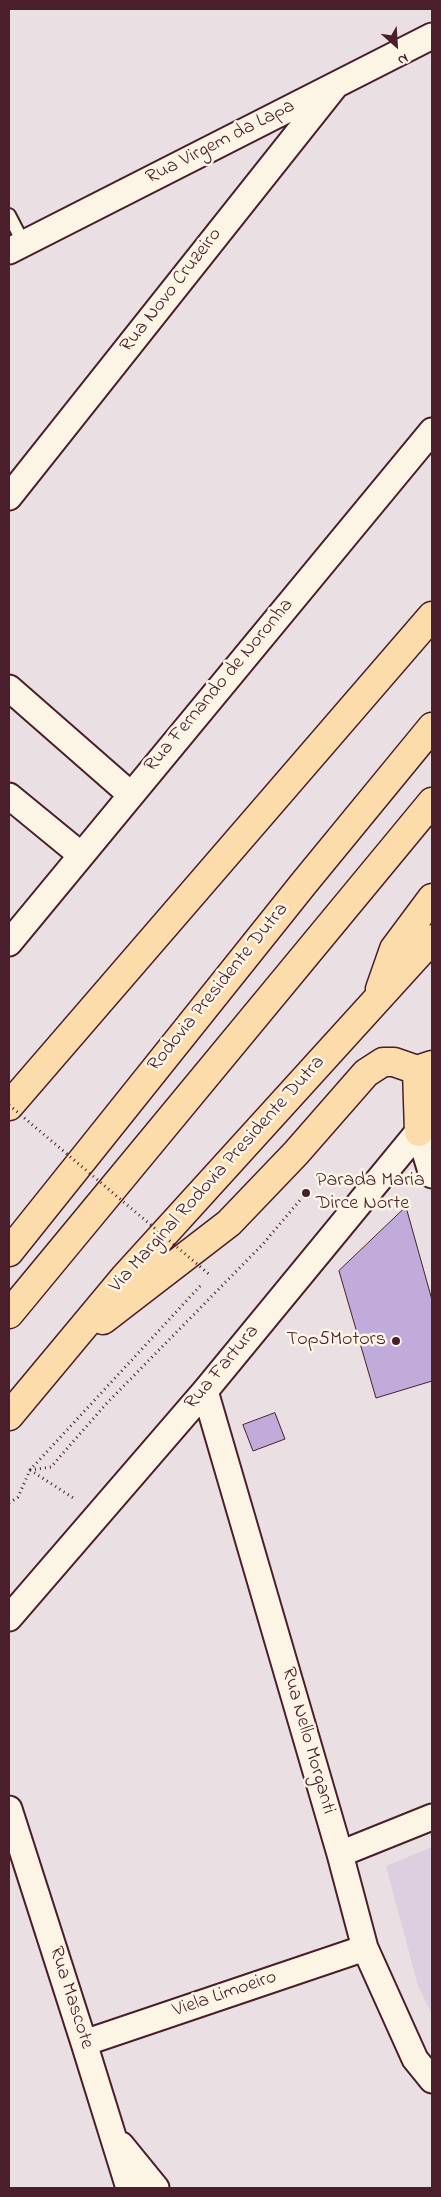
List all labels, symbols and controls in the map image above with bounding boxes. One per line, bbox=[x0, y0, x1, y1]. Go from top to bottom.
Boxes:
north arrow bbox=[371, 20, 421, 70]
text: N bbox=[394, 47, 412, 70]
street label: Rua Virgem da Lapa bbox=[143, 95, 299, 191]
street label: Rua Novo Cruzeiro bbox=[116, 224, 228, 358]
street label: Rua Fernando de Noronha bbox=[140, 594, 300, 778]
street label: Rodovia Presidente Dutra bbox=[144, 899, 294, 1077]
street label: Via Marginal Rodovia Presidente Dutra bbox=[105, 1052, 331, 1298]
place label: Parada Maria Dirce Norte bbox=[316, 1170, 425, 1217]
marker: Parada Maria Dirce Norte bbox=[300, 1187, 312, 1199]
street label: Rua Fartura bbox=[181, 1321, 265, 1415]
place label: Top5Motors bbox=[287, 1329, 386, 1353]
marker: Top5Motors bbox=[390, 1335, 402, 1347]
street label: Rua Nello Morganti bbox=[275, 1665, 339, 1817]
street label: Rua Mascote bbox=[42, 1944, 98, 2052]
street label: Viela Limoeiro bbox=[170, 1966, 280, 2024]

